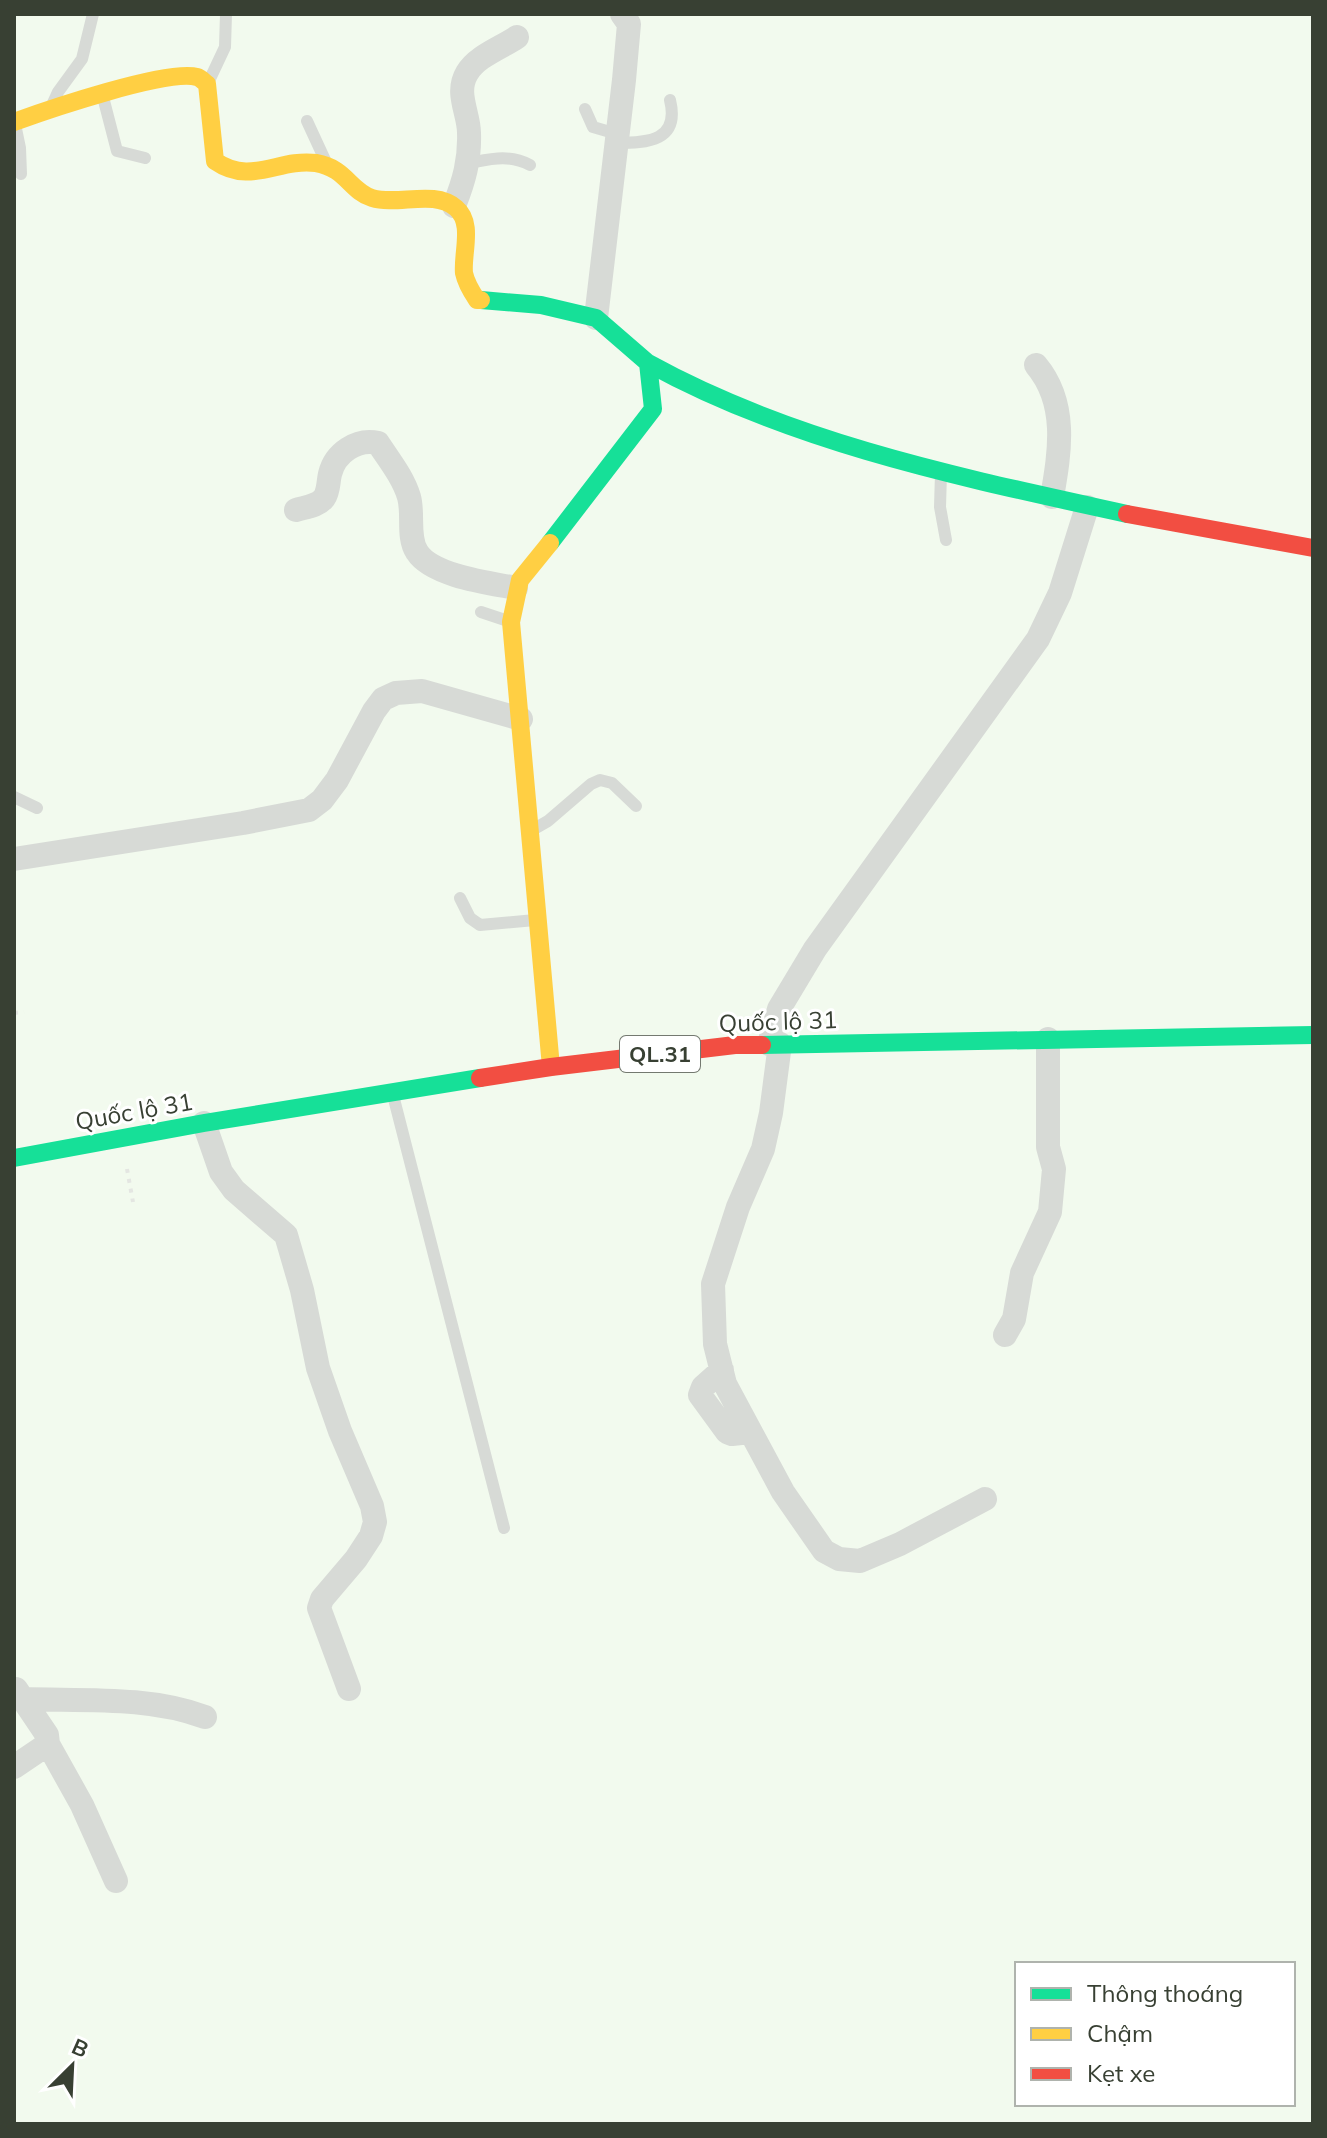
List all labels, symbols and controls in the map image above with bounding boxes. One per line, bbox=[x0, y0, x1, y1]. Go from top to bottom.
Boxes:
street label: Quốc lộ 31 bbox=[718, 1004, 838, 1038]
road number: QL.31 bbox=[620, 1036, 700, 1072]
street label: Quốc lộ 31 bbox=[73, 1086, 195, 1136]
legend bbox=[1015, 1962, 1295, 2106]
text: Thông thoáng bbox=[1087, 1978, 1243, 2008]
text: Chậm bbox=[1087, 2018, 1153, 2048]
north arrow bbox=[32, 2026, 112, 2106]
text: B bbox=[68, 2032, 93, 2064]
text: Kẹt xe bbox=[1087, 2058, 1155, 2088]

